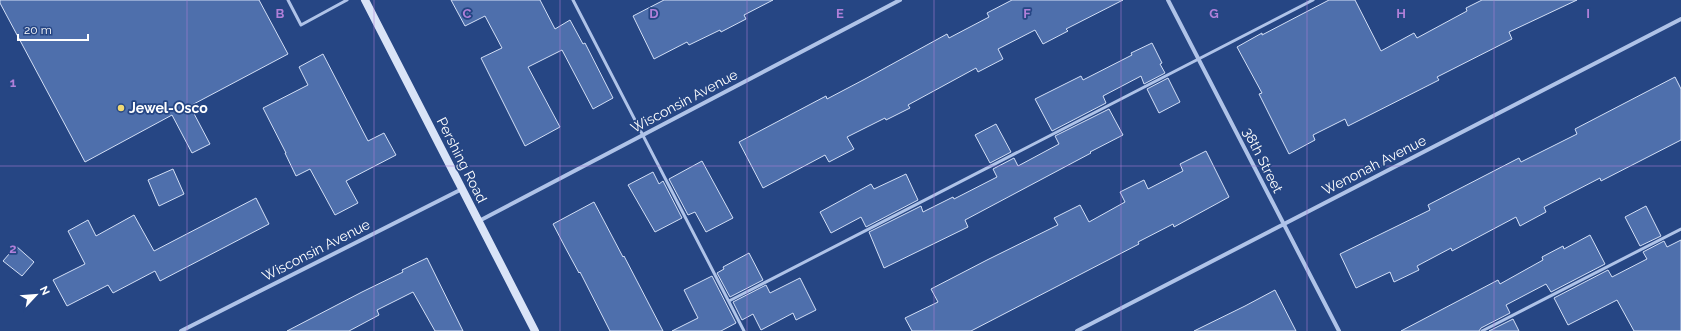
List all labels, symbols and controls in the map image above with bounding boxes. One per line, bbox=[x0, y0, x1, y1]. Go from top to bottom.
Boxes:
text: B bbox=[276, 6, 285, 21]
text: C bbox=[463, 6, 472, 21]
text: D bbox=[649, 6, 659, 21]
text: E bbox=[836, 6, 844, 21]
text: F bbox=[1023, 6, 1031, 21]
text: G bbox=[1209, 6, 1219, 21]
text: H bbox=[1396, 6, 1406, 21]
text: I bbox=[1586, 6, 1590, 21]
scale bar bbox=[18, 16, 88, 42]
text: 20 m bbox=[24, 23, 52, 37]
street label: Wisconsin Avenue bbox=[628, 66, 740, 136]
text: 1 bbox=[10, 75, 17, 90]
place label: Jewel-Osco bbox=[129, 100, 208, 116]
marker: Jewel-Osco bbox=[116, 103, 126, 113]
street label: Pershing Road bbox=[434, 115, 490, 205]
street label: 38th Street bbox=[1240, 125, 1286, 196]
street label: Wenonah Avenue bbox=[1319, 132, 1429, 198]
street label: Wisconsin Avenue bbox=[259, 216, 373, 284]
text: 2 bbox=[9, 241, 17, 256]
north arrow bbox=[16, 275, 56, 315]
text: N bbox=[37, 284, 52, 297]

